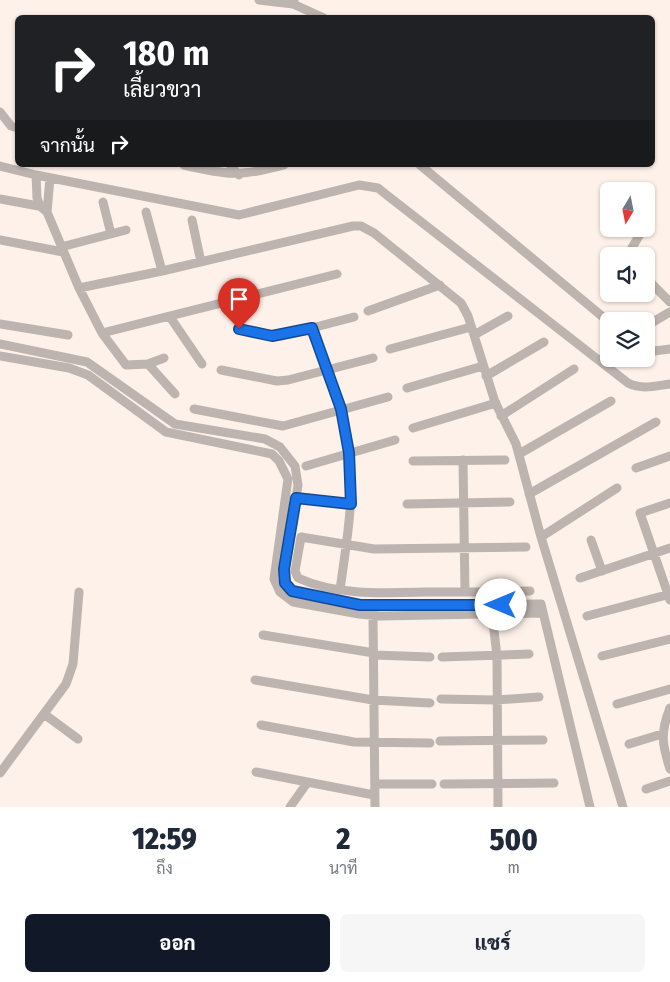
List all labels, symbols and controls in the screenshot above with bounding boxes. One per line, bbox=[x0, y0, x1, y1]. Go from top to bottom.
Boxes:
text: 180 m bbox=[123, 32, 209, 74]
icon: right bbox=[40, 35, 105, 100]
text: เลี้ยวขวา bbox=[123, 76, 201, 103]
icon: right bbox=[105, 130, 133, 158]
text: จากนั้น bbox=[40, 134, 95, 157]
north arrow bbox=[600, 182, 655, 238]
map controls bbox=[600, 182, 655, 367]
button: sound bbox=[600, 247, 655, 302]
pin bbox=[218, 278, 260, 329]
icon: arrive bbox=[225, 285, 253, 313]
button: layers bbox=[600, 312, 655, 367]
position arrow bbox=[474, 578, 526, 630]
text: 12:59 bbox=[132, 821, 197, 857]
text: 2 bbox=[336, 821, 350, 857]
text: 500 bbox=[490, 822, 538, 858]
text: m bbox=[508, 858, 520, 877]
text: ถึง bbox=[156, 859, 173, 878]
text: นาที bbox=[329, 859, 357, 878]
button: ออก bbox=[25, 914, 330, 972]
button: แชร์ bbox=[340, 914, 645, 972]

